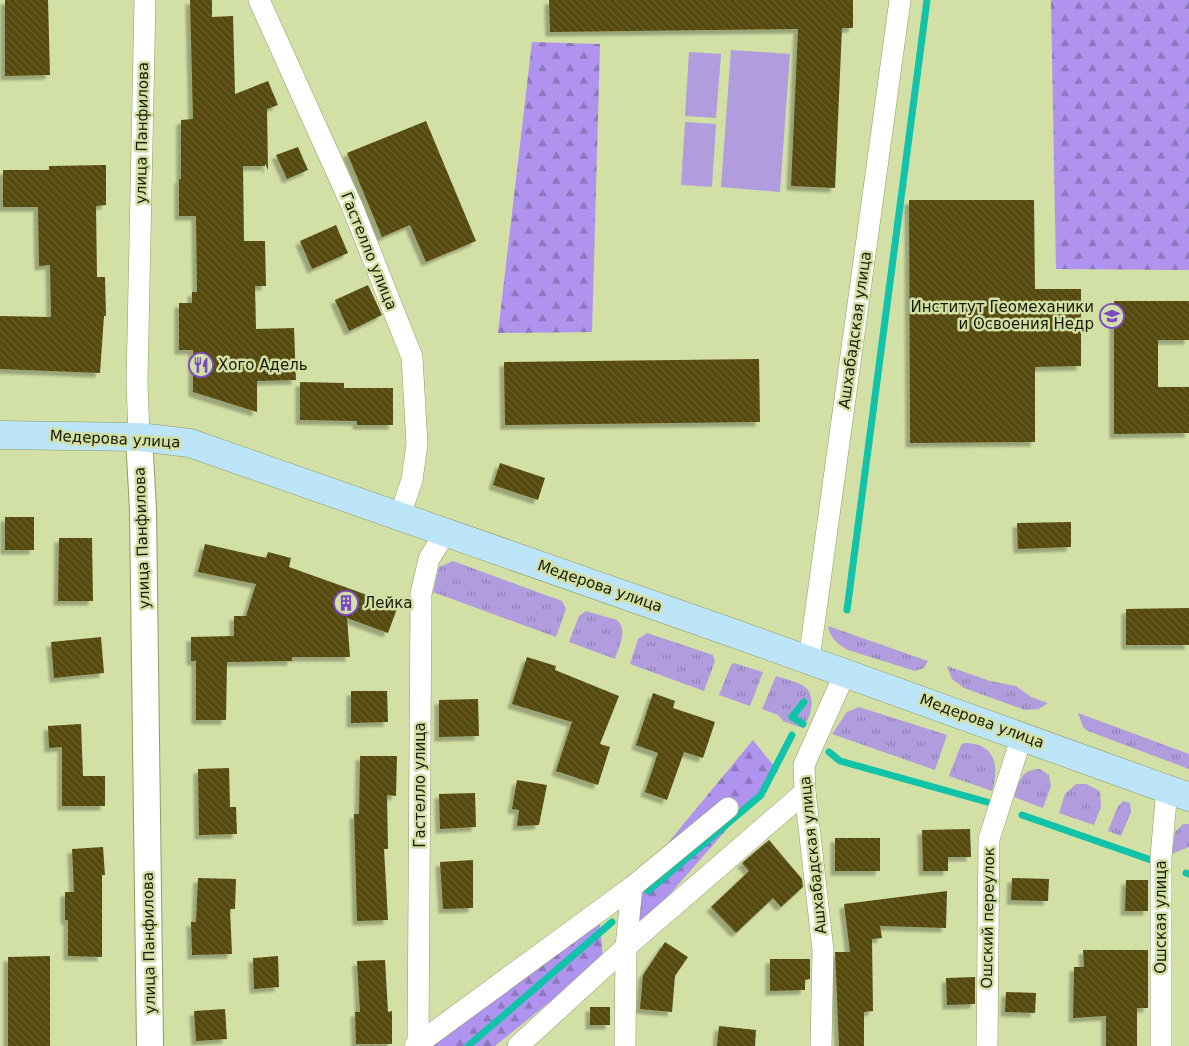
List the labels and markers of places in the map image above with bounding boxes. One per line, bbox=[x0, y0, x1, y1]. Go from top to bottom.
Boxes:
place label: Институт Геомеханики и Освоения Недр bbox=[911, 298, 1094, 333]
school or university icon: Институт Геомеханики и Освоения Недр bbox=[1099, 303, 1125, 329]
restaurant icon: Хого Адель bbox=[188, 352, 214, 378]
place label: Хого Адель bbox=[218, 356, 308, 374]
building icon: Лейка bbox=[333, 590, 359, 616]
place label: Лейка bbox=[364, 594, 413, 612]

